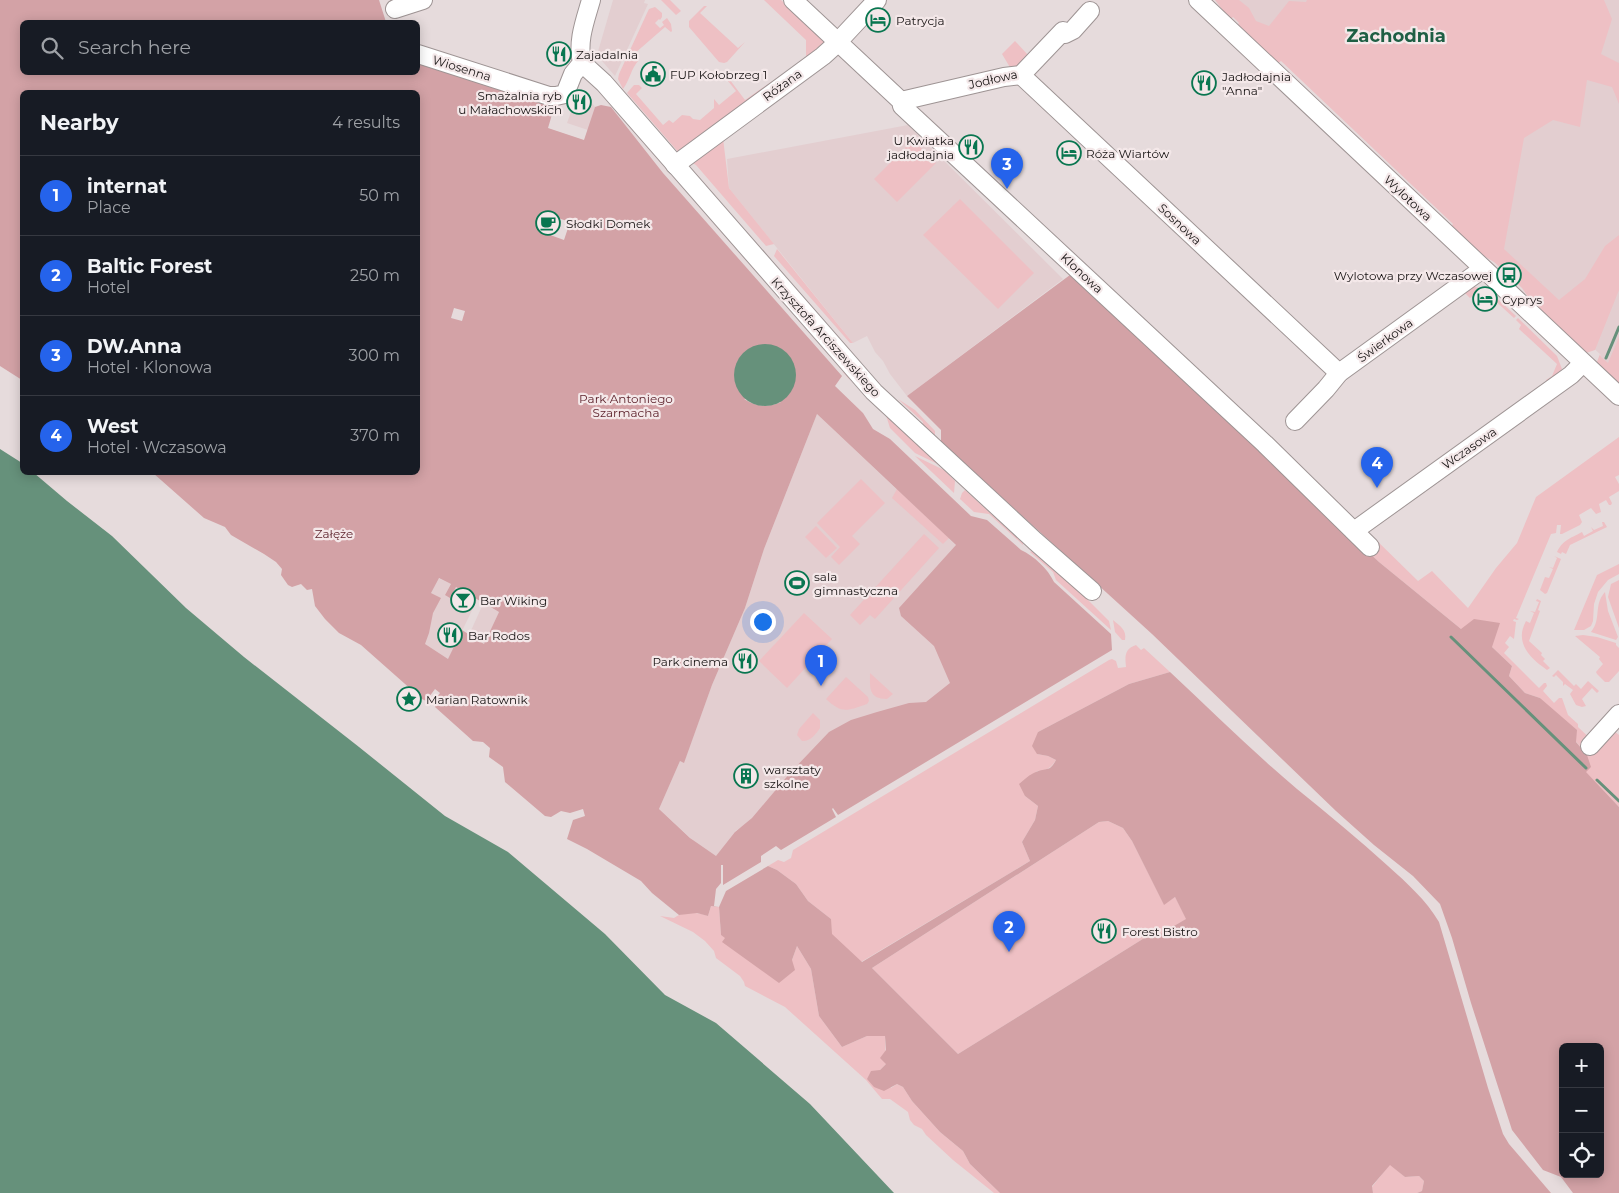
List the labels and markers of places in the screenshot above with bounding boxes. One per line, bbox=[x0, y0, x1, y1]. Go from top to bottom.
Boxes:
hotel icon: Patrycja bbox=[865, 7, 891, 33]
place label: Patrycja bbox=[896, 13, 945, 28]
restaurant icon: Zajadalnia bbox=[546, 41, 572, 67]
place label: Zajadalnia bbox=[576, 47, 638, 62]
public building icon: FUP Kołobrzeg 1 bbox=[640, 61, 666, 87]
place label: FUP Kołobrzeg 1 bbox=[670, 67, 767, 82]
place label: Jadłodajnia "Anna" bbox=[1221, 69, 1291, 98]
restaurant icon: Jadłodajnia "Anna" bbox=[1191, 70, 1217, 96]
place label: Smażalnia ryb u Małachowskich bbox=[458, 88, 562, 117]
restaurant icon: Smażalnia ryb u Małachowskich bbox=[566, 89, 592, 115]
place label: U Kwiatka jadłodajnia bbox=[886, 133, 954, 162]
restaurant icon: U Kwiatka jadłodajnia bbox=[958, 134, 984, 160]
hotel icon: Róża Wiartów bbox=[1056, 140, 1082, 166]
place label: Róża Wiartów bbox=[1086, 146, 1170, 161]
pin: 3 bbox=[991, 148, 1023, 189]
cafe icon: Słodki Domek bbox=[535, 210, 561, 236]
place label: Słodki Domek bbox=[566, 216, 651, 231]
bus stop icon: Wylotowa przy Wczasowej bbox=[1496, 262, 1522, 288]
place label: Wylotowa przy Wczasowej bbox=[1334, 268, 1492, 283]
hotel icon: Cyprys bbox=[1472, 286, 1498, 312]
place label: Cyprys bbox=[1502, 292, 1542, 307]
pin: 4 bbox=[1361, 447, 1393, 488]
place label: sala gimnastyczna bbox=[814, 569, 898, 598]
sports icon: sala gimnastyczna bbox=[784, 570, 810, 596]
bar icon: Bar Wiking bbox=[450, 587, 476, 613]
place label: Bar Wiking bbox=[480, 593, 547, 608]
restaurant icon: Bar Rodos bbox=[437, 622, 463, 648]
place label: Bar Rodos bbox=[468, 628, 530, 643]
pin: 1 bbox=[805, 645, 837, 686]
restaurant icon: Park cinema bbox=[732, 648, 758, 674]
place label: Park cinema bbox=[652, 654, 728, 669]
place icon: Marian Ratownik bbox=[396, 686, 422, 712]
place label: Marian Ratownik bbox=[426, 692, 528, 707]
place label: warsztaty szkolne bbox=[764, 762, 821, 791]
building icon: warsztaty szkolne bbox=[733, 763, 759, 789]
pin: 2 bbox=[993, 911, 1025, 952]
restaurant icon: Forest Bistro bbox=[1091, 918, 1117, 944]
place label: Forest Bistro bbox=[1122, 924, 1198, 939]

